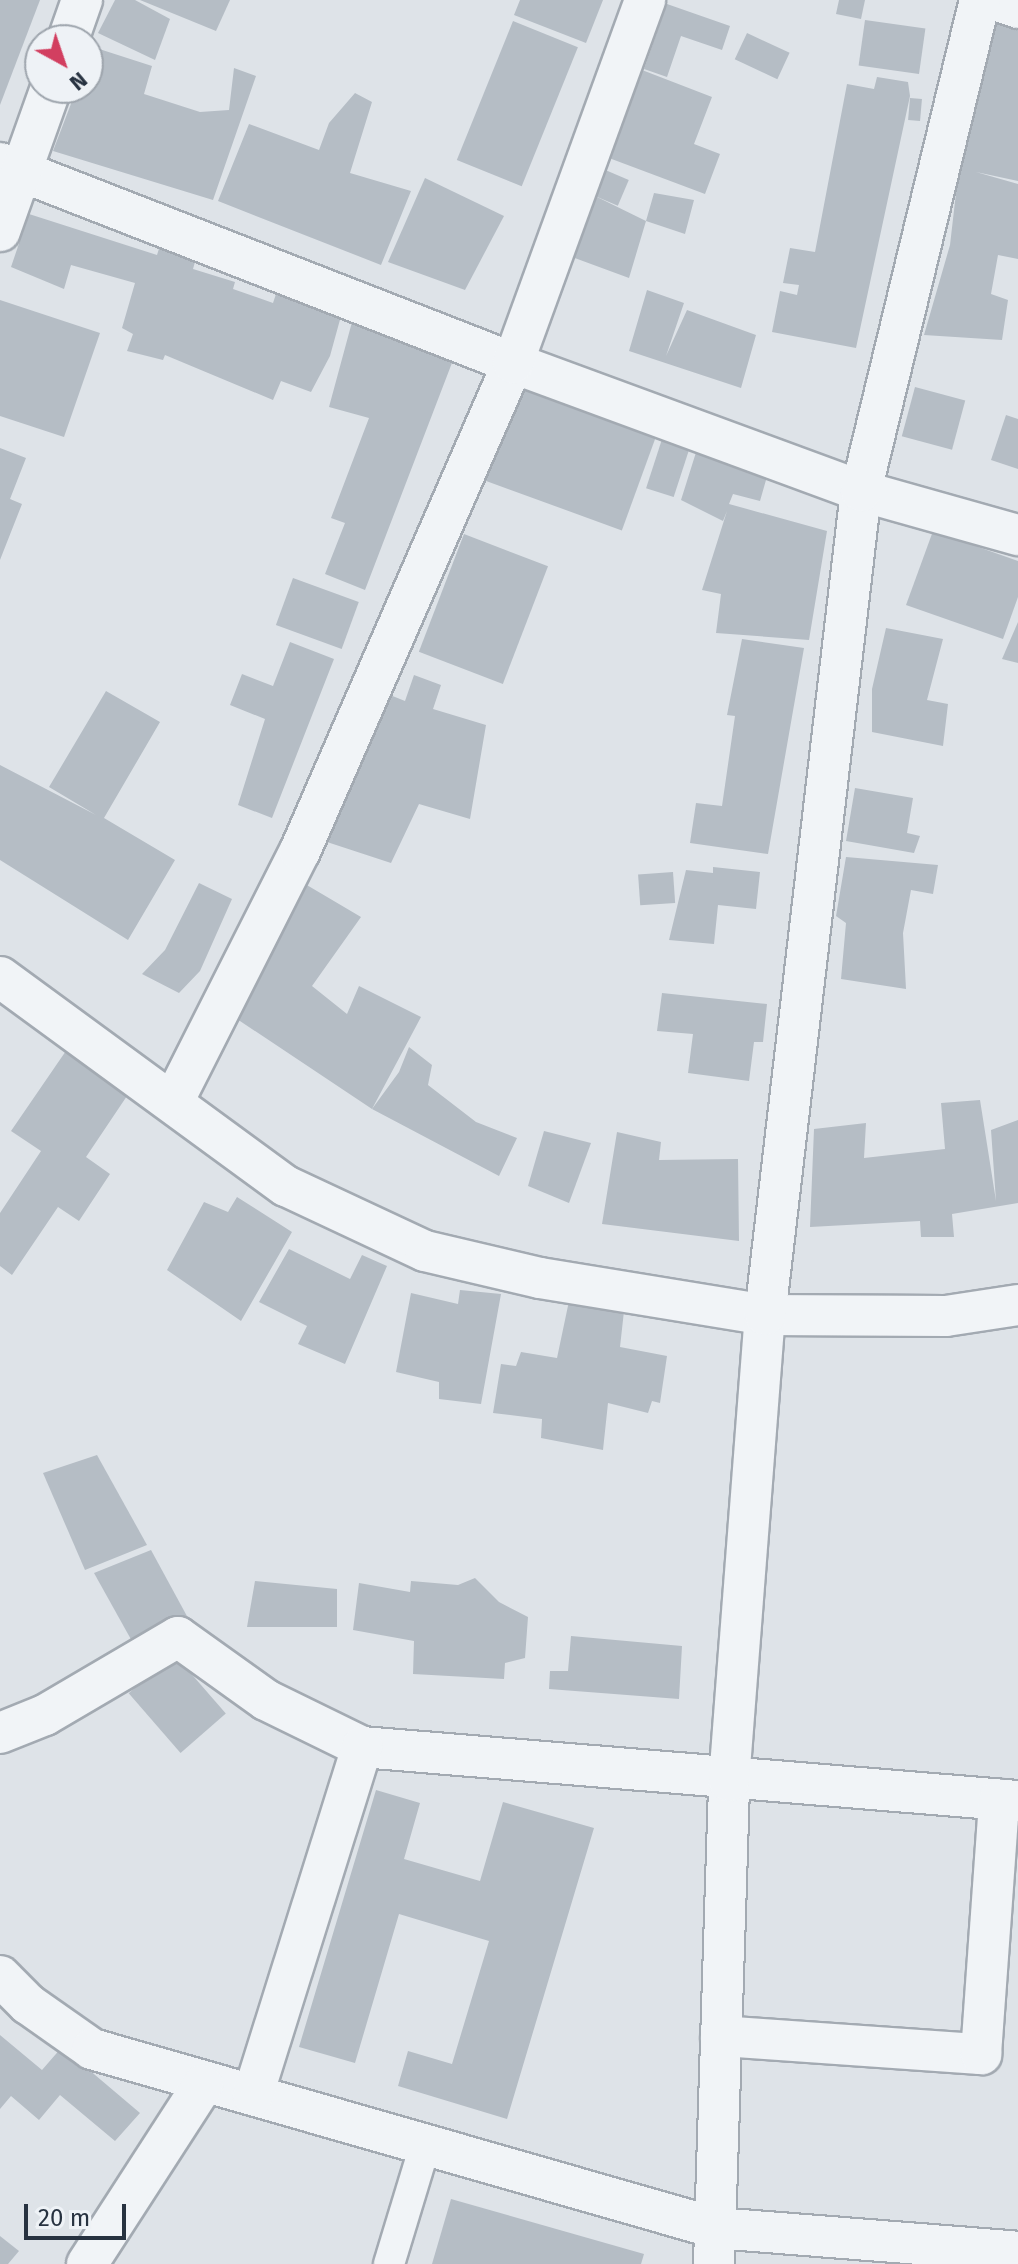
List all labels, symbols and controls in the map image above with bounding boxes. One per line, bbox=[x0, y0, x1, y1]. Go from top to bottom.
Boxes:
north arrow bbox=[24, 24, 104, 104]
text: N bbox=[64, 66, 93, 96]
scale bar bbox=[28, 2188, 130, 2238]
text: 20 m bbox=[38, 2204, 90, 2232]

